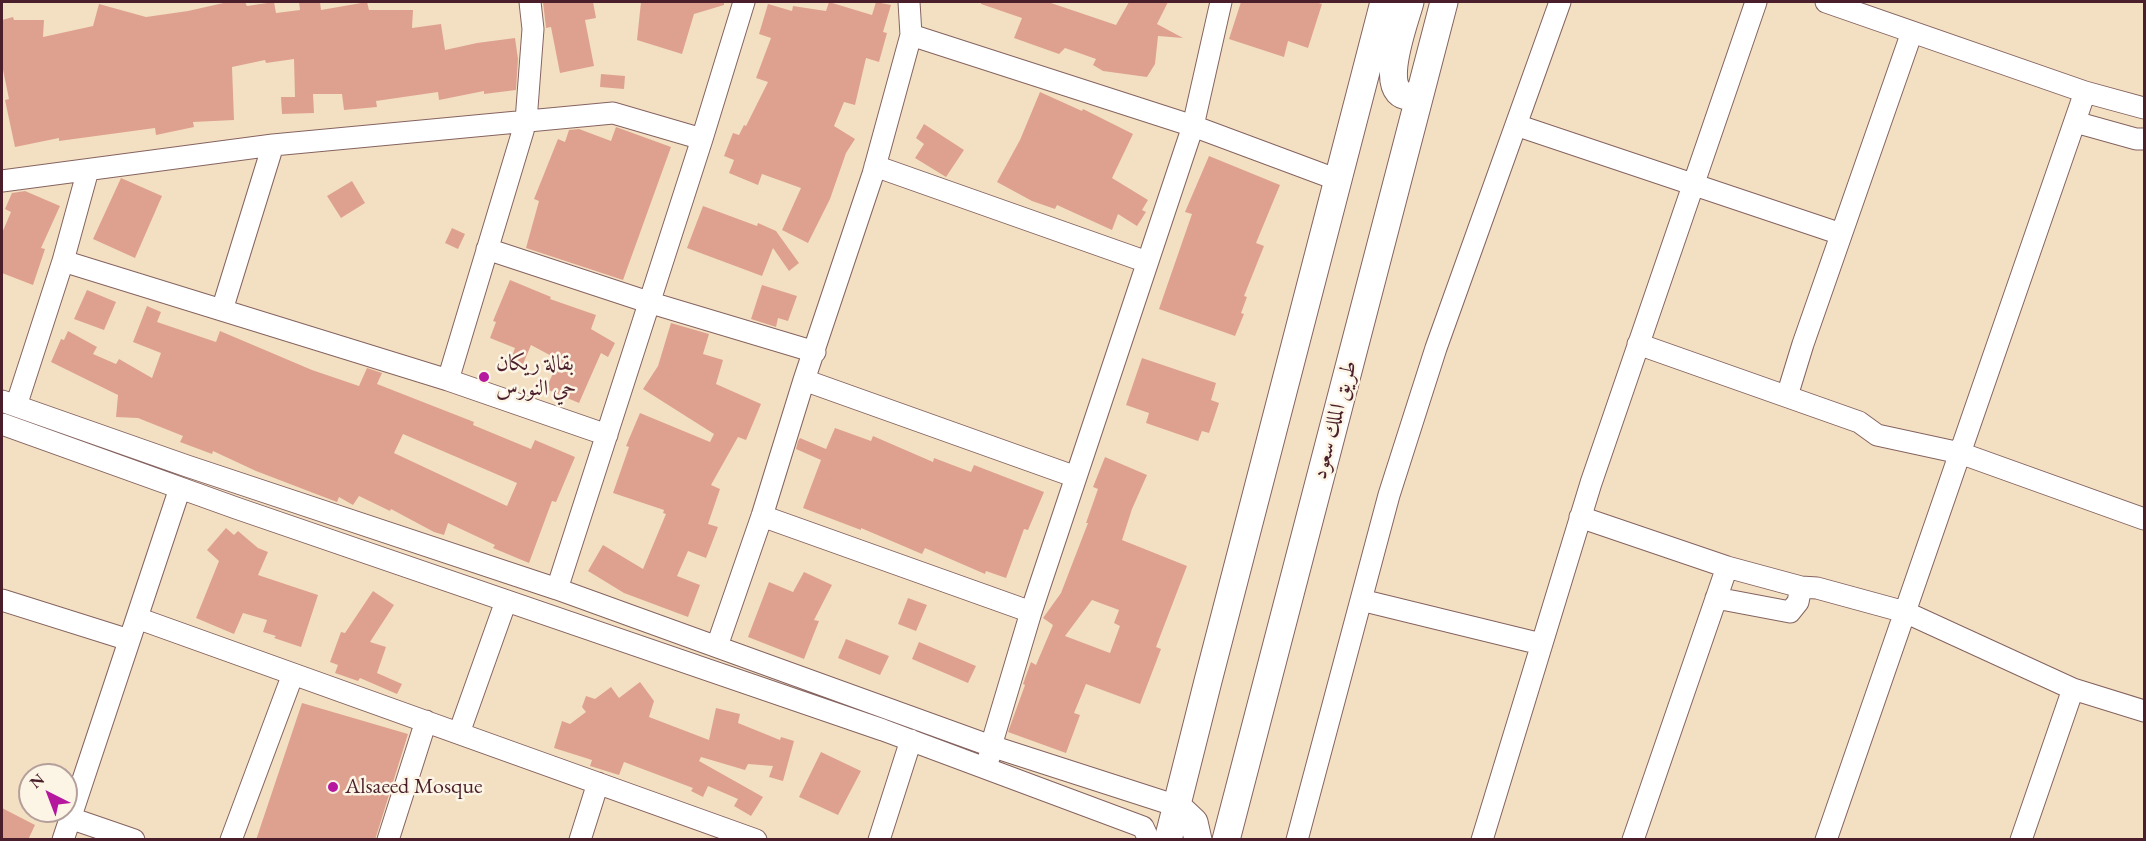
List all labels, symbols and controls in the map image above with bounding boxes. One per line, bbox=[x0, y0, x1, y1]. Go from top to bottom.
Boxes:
place label: بقالة ريكان حي النورس bbox=[496, 351, 577, 402]
street label: طريق الملك سعود bbox=[1306, 358, 1364, 482]
marker: بقالة ريكان حي النورس bbox=[477, 370, 491, 384]
north arrow bbox=[18, 763, 78, 823]
text: N bbox=[25, 769, 49, 793]
place label: Alsaeed Mosque bbox=[345, 774, 483, 800]
marker: Alsaeed Mosque bbox=[326, 780, 340, 794]

